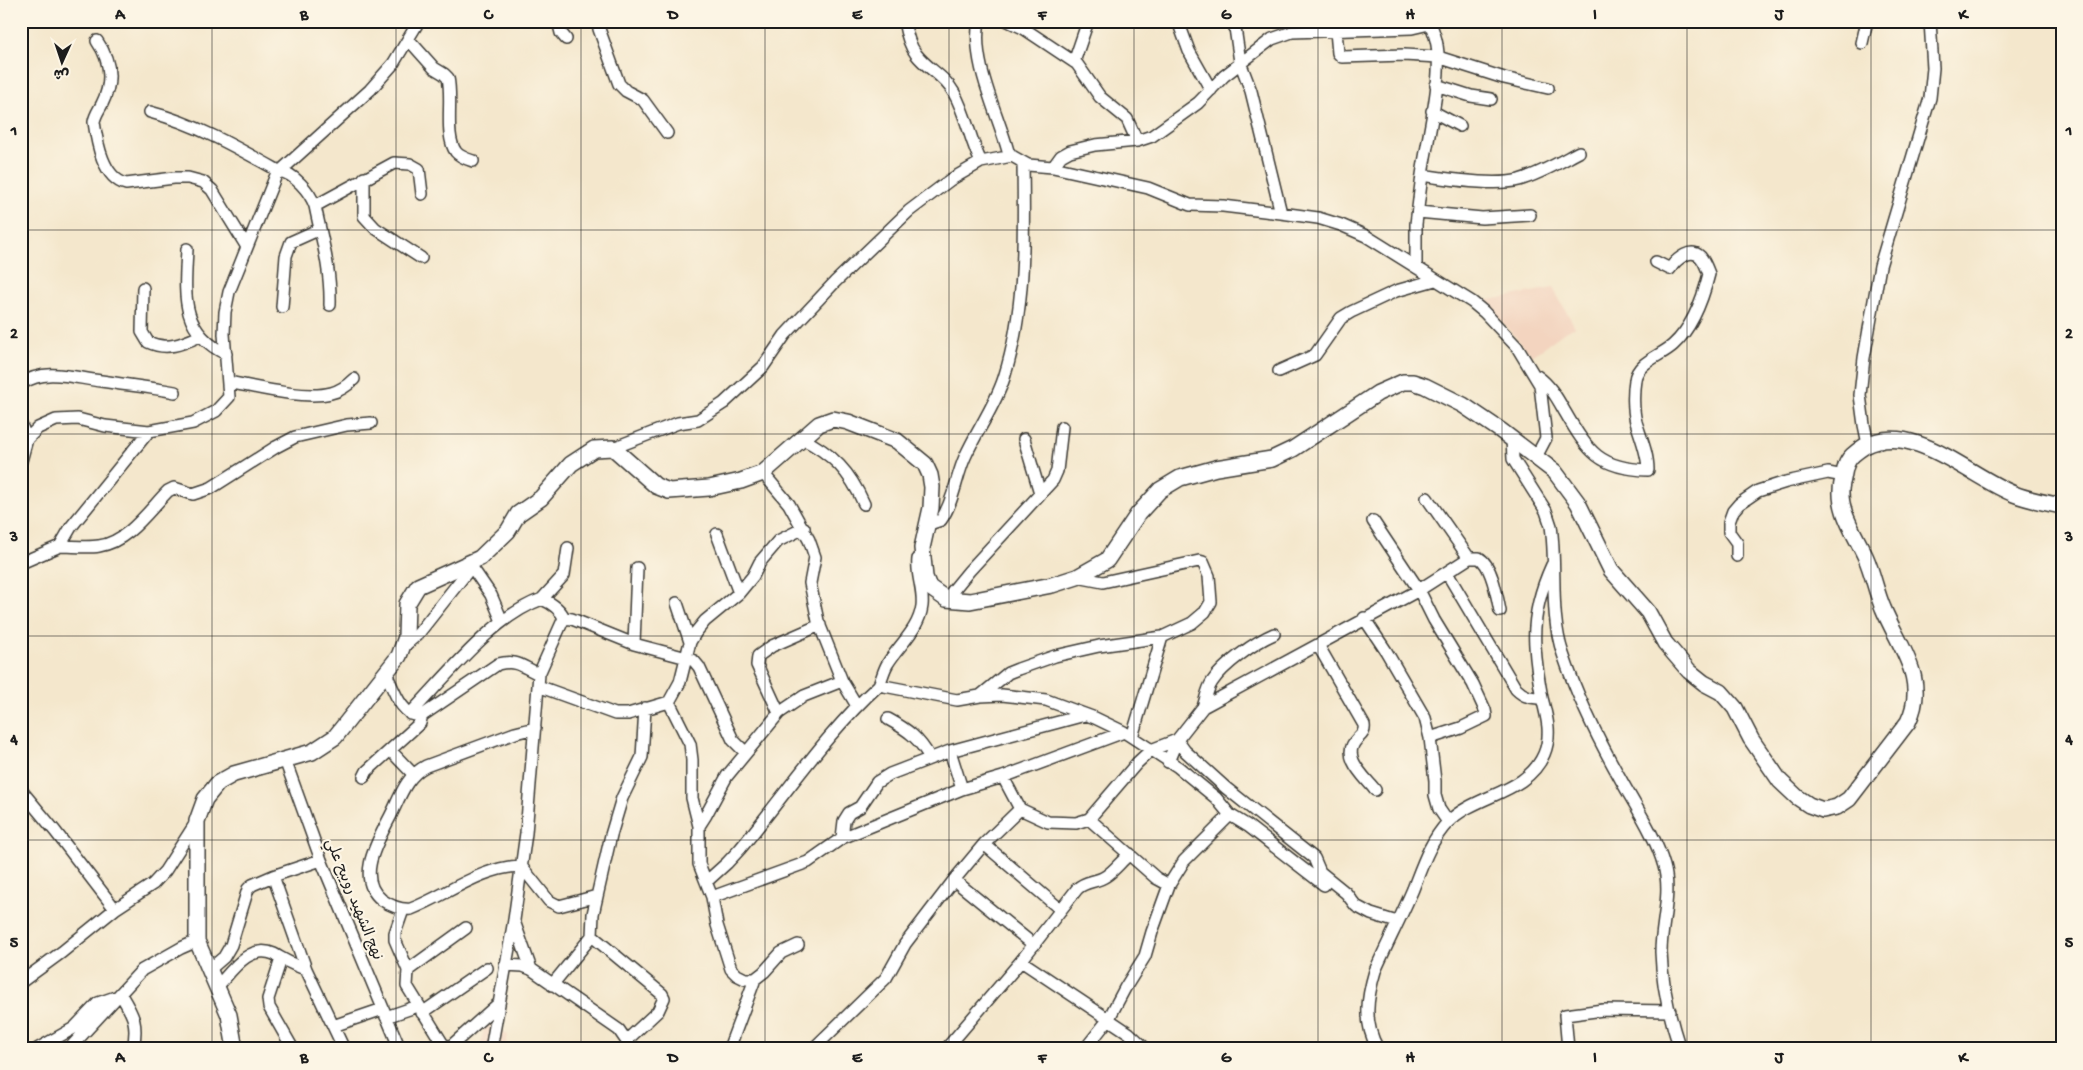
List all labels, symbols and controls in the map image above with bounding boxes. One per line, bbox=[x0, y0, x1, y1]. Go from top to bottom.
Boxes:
text: A bbox=[114, 7, 126, 26]
text: B bbox=[299, 7, 309, 26]
text: C bbox=[483, 7, 494, 26]
text: D bbox=[666, 7, 679, 26]
text: E bbox=[852, 7, 863, 26]
text: F bbox=[1037, 7, 1048, 26]
text: G bbox=[1221, 7, 1232, 26]
text: H bbox=[1405, 7, 1415, 26]
text: I bbox=[1593, 7, 1597, 26]
text: J bbox=[1774, 7, 1785, 26]
text: K bbox=[1958, 7, 1970, 26]
north arrow bbox=[38, 38, 88, 88]
text: ش bbox=[53, 64, 70, 81]
text: 1 bbox=[10, 123, 17, 142]
text: 1 bbox=[2065, 123, 2072, 142]
text: 2 bbox=[10, 326, 18, 345]
text: 2 bbox=[2065, 326, 2073, 345]
text: 3 bbox=[9, 529, 18, 548]
text: 3 bbox=[2064, 529, 2073, 548]
text: 4 bbox=[9, 732, 18, 751]
text: 4 bbox=[2064, 732, 2073, 751]
street label: نهج الشهيد رويبح علي bbox=[319, 836, 386, 964]
text: 5 bbox=[10, 935, 19, 954]
text: 5 bbox=[2065, 935, 2074, 954]
text: A bbox=[114, 1050, 126, 1069]
text: B bbox=[299, 1050, 309, 1069]
text: C bbox=[483, 1050, 494, 1069]
text: D bbox=[666, 1050, 679, 1069]
text: E bbox=[852, 1050, 863, 1069]
text: F bbox=[1037, 1050, 1048, 1069]
text: G bbox=[1221, 1050, 1232, 1069]
text: H bbox=[1405, 1050, 1415, 1069]
text: I bbox=[1593, 1050, 1597, 1069]
text: J bbox=[1774, 1050, 1785, 1069]
text: K bbox=[1958, 1050, 1970, 1069]

